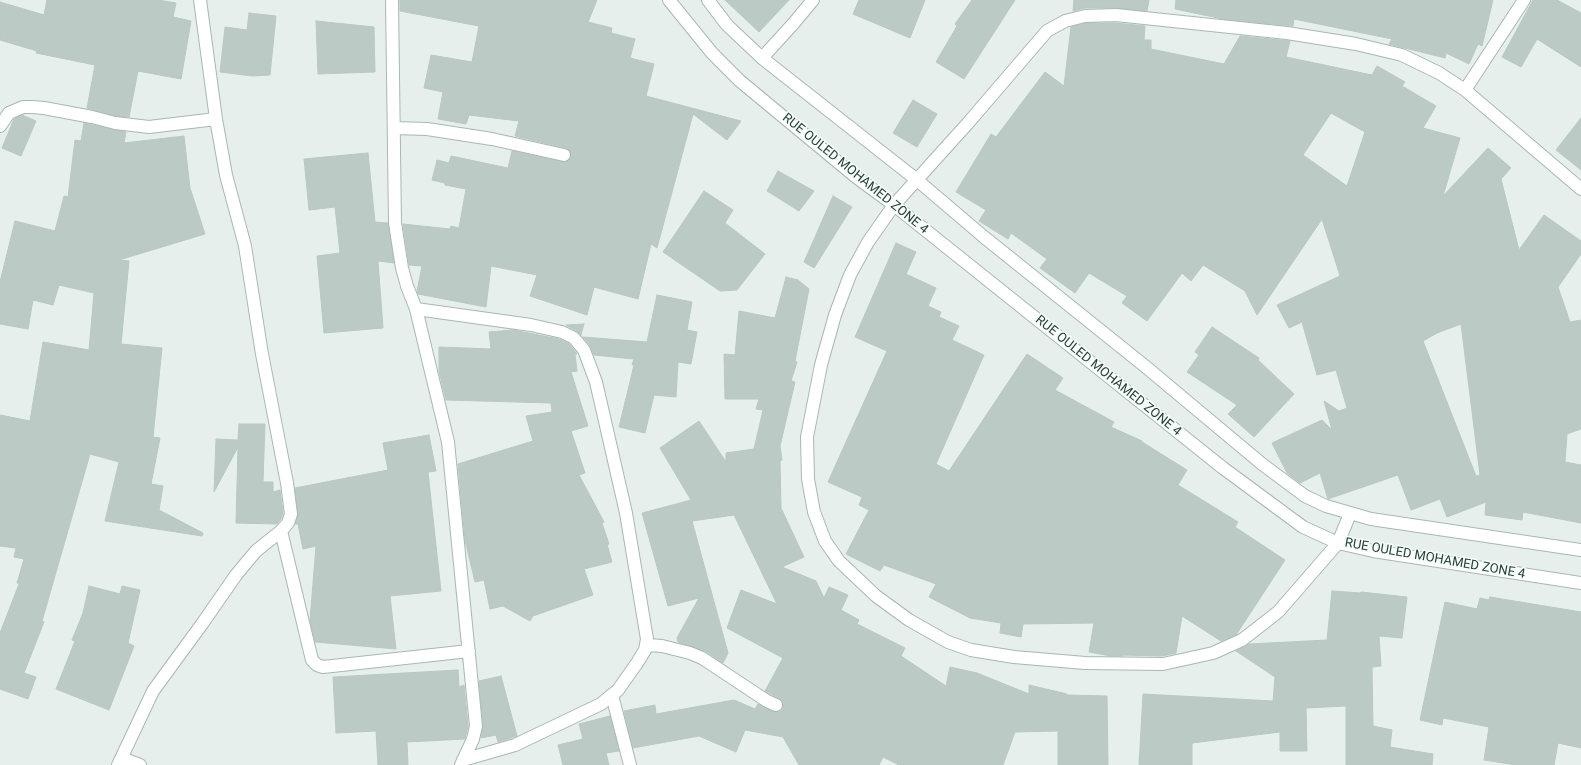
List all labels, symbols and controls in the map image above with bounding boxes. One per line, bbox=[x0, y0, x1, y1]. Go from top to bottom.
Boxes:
street label: RUE OULED MOHAMED ZONE 4 bbox=[779, 110, 931, 238]
street label: RUE OULED MOHAMED ZONE 4 bbox=[1032, 312, 1184, 440]
street label: RUE OULED MOHAMED ZONE 4 bbox=[1344, 535, 1526, 583]

